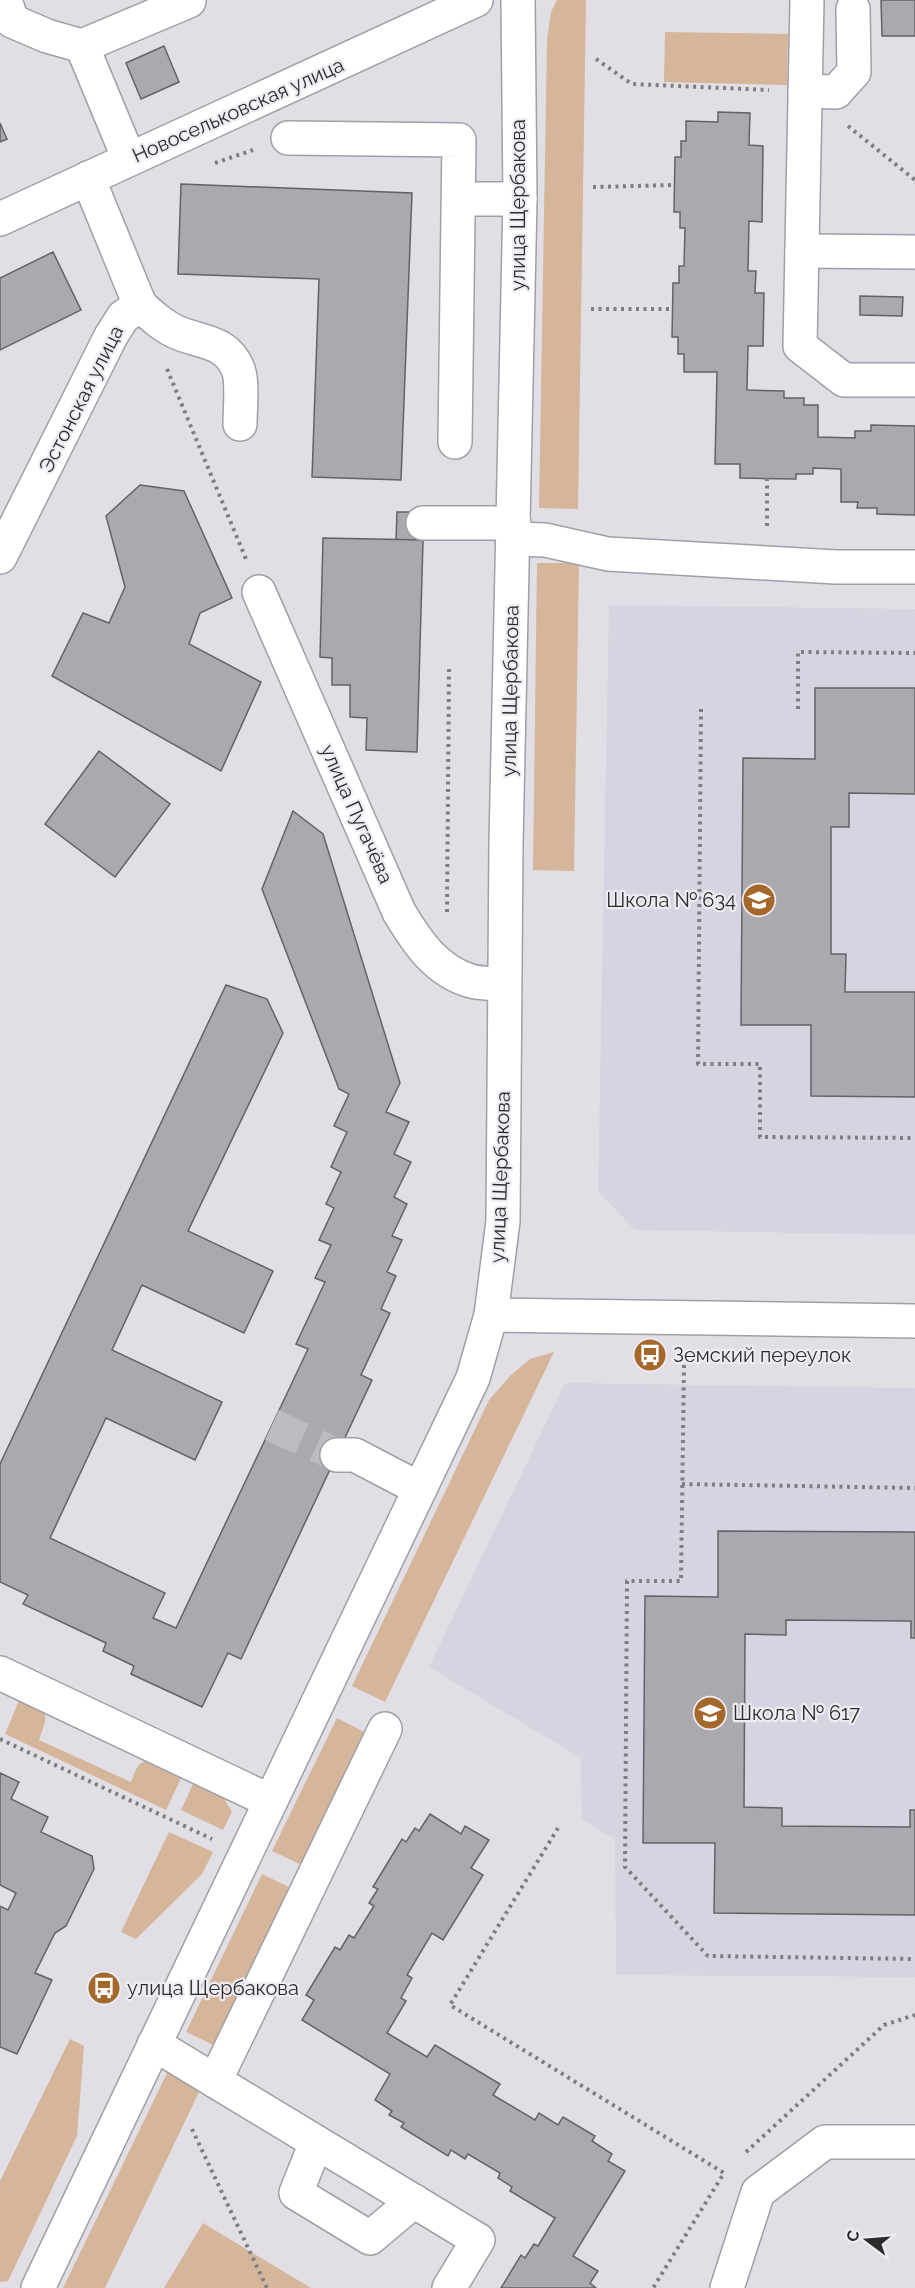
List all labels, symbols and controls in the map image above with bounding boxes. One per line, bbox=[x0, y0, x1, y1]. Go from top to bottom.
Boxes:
street label: Новосельковская улица bbox=[128, 52, 348, 168]
street label: улица Щербакова bbox=[506, 119, 530, 291]
street label: Эстонская улица bbox=[34, 321, 128, 477]
street label: улица Щербакова bbox=[497, 605, 523, 777]
street label: улица Пугачёва bbox=[316, 741, 398, 887]
school or university icon: Школа № 634 bbox=[741, 882, 777, 918]
place label: Школа № 634 bbox=[606, 888, 736, 912]
street label: улица Щербакова bbox=[485, 1091, 515, 1263]
bus stop icon: Земский переулок bbox=[632, 1337, 668, 1373]
place label: Земский переулок bbox=[673, 1343, 851, 1367]
school or university icon: Школа № 617 bbox=[692, 1695, 728, 1731]
place label: Школа № 617 bbox=[733, 1701, 861, 1725]
bus stop icon: улица Щербакова bbox=[86, 1970, 122, 2006]
place label: улица Щербакова bbox=[127, 1976, 299, 2000]
north arrow bbox=[837, 2210, 897, 2270]
text: С bbox=[842, 2228, 864, 2244]

